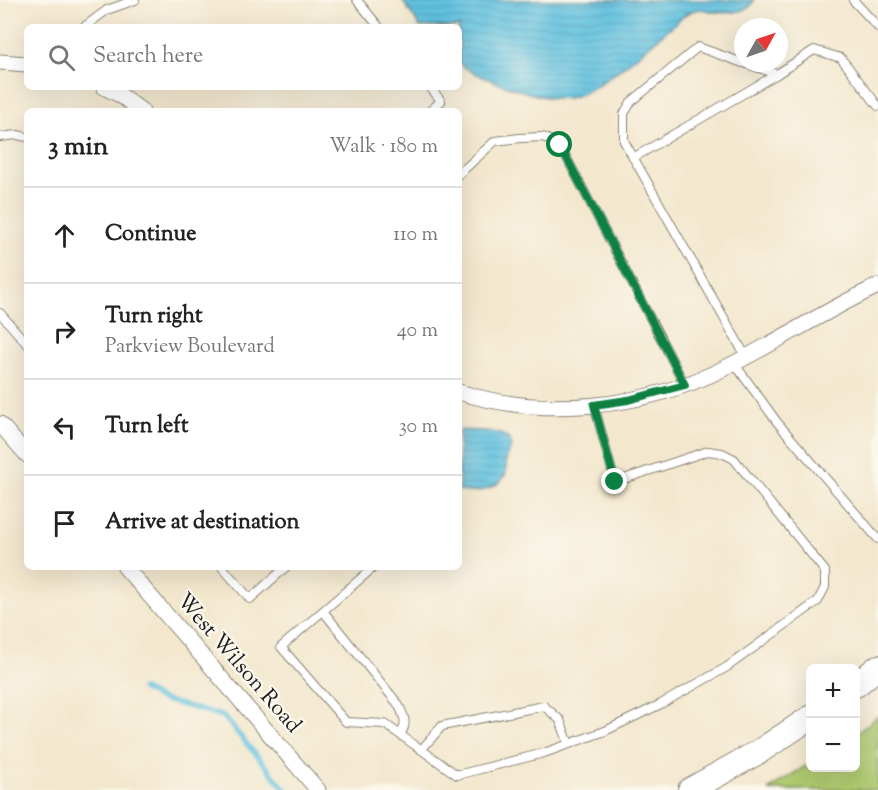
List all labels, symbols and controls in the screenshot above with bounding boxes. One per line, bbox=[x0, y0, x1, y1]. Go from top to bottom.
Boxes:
north arrow bbox=[734, 18, 788, 72]
search box bbox=[24, 24, 462, 90]
icon: search bbox=[45, 41, 78, 74]
text: Search here bbox=[93, 41, 203, 73]
text: 3 min bbox=[48, 129, 108, 166]
route start bbox=[546, 131, 572, 157]
text: Walk · 180 m bbox=[329, 133, 438, 162]
icon: ahead bbox=[48, 219, 81, 252]
text: Continue bbox=[105, 219, 196, 251]
text: 110 m bbox=[393, 221, 438, 250]
text: Turn right bbox=[105, 301, 202, 333]
icon: right bbox=[48, 315, 81, 348]
text: 40 m bbox=[397, 317, 438, 346]
text: Parkview Boulevard bbox=[105, 333, 275, 362]
icon: left bbox=[48, 411, 81, 444]
text: Turn left bbox=[105, 411, 188, 443]
text: 30 m bbox=[399, 413, 438, 442]
route end bbox=[601, 468, 627, 494]
icon: arrive bbox=[48, 507, 81, 540]
text: Arrive at destination bbox=[105, 507, 300, 539]
street label: West Wilson Road bbox=[168, 587, 308, 741]
map controls bbox=[806, 664, 860, 772]
button: + bbox=[806, 664, 860, 718]
button: − bbox=[806, 718, 860, 772]

